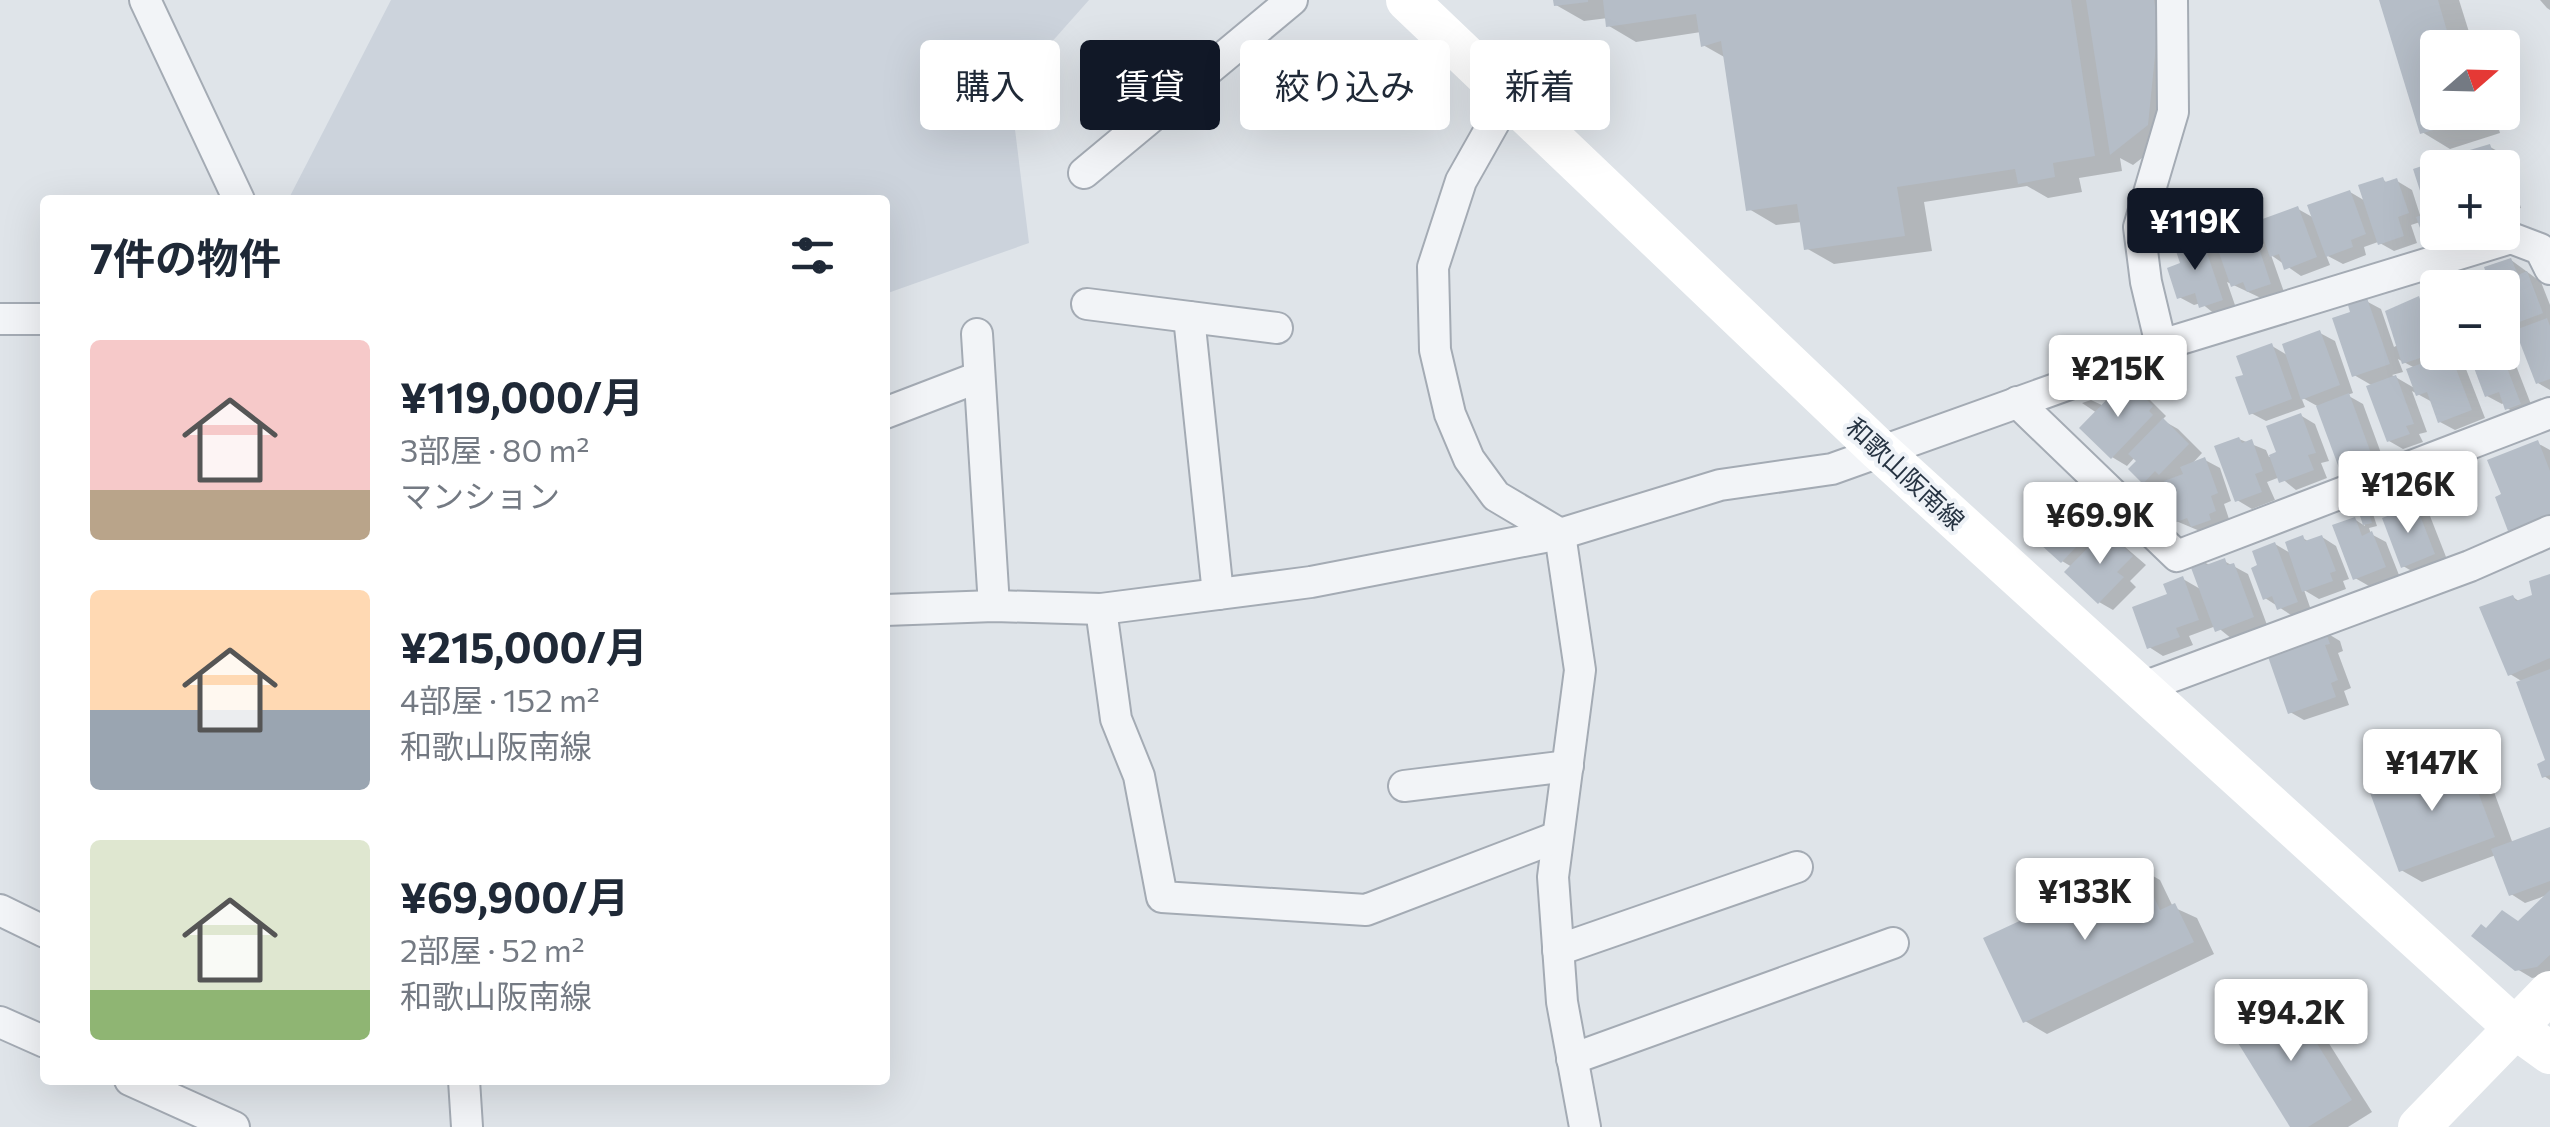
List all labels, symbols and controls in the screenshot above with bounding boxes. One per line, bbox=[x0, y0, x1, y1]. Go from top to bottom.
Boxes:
north arrow bbox=[2420, 30, 2520, 130]
map controls bbox=[2420, 30, 2520, 370]
chip: 購入 bbox=[920, 40, 1060, 130]
chip: 賃貸 bbox=[1080, 40, 1220, 130]
chip: 絞り込み bbox=[1240, 40, 1450, 130]
chip: 新着 bbox=[1470, 40, 1610, 130]
button: + bbox=[2420, 150, 2520, 250]
pin: ¥119K bbox=[2125, 188, 2265, 273]
text: ¥119K bbox=[2149, 200, 2241, 240]
icon: filters bbox=[785, 228, 840, 283]
text: 7件の物件 bbox=[90, 231, 281, 283]
button: − bbox=[2420, 270, 2520, 370]
pin: ¥215K bbox=[2048, 335, 2188, 420]
text: ¥215K bbox=[2071, 347, 2165, 387]
text: ¥119,000/月 bbox=[400, 370, 644, 422]
icon: home bbox=[170, 380, 290, 500]
street label: 和歌山阪南線 bbox=[1841, 411, 1971, 535]
text: 3部屋 · 80 m² bbox=[400, 429, 589, 469]
pin: ¥126K bbox=[2338, 451, 2478, 536]
text: ¥126K bbox=[2360, 463, 2456, 503]
text: マンション bbox=[400, 475, 560, 515]
pin: ¥69.9K bbox=[2019, 482, 2181, 567]
text: ¥69.9K bbox=[2045, 494, 2155, 534]
text: ¥215,000/月 bbox=[400, 620, 648, 672]
icon: home bbox=[170, 630, 290, 750]
text: 4部屋 · 152 m² bbox=[400, 679, 600, 719]
text: 和歌山阪南線 bbox=[400, 725, 592, 765]
pin: ¥147K bbox=[2362, 729, 2502, 814]
text: ¥147K bbox=[2385, 741, 2479, 781]
pin: ¥133K bbox=[2015, 858, 2155, 943]
text: ¥69,900/月 bbox=[400, 870, 629, 922]
text: ¥133K bbox=[2038, 870, 2132, 910]
icon: home bbox=[170, 880, 290, 1000]
text: 2部屋 · 52 m² bbox=[400, 929, 585, 969]
text: 和歌山阪南線 bbox=[400, 975, 592, 1015]
pin: ¥94.2K bbox=[2210, 979, 2372, 1064]
text: ¥94.2K bbox=[2237, 991, 2345, 1031]

